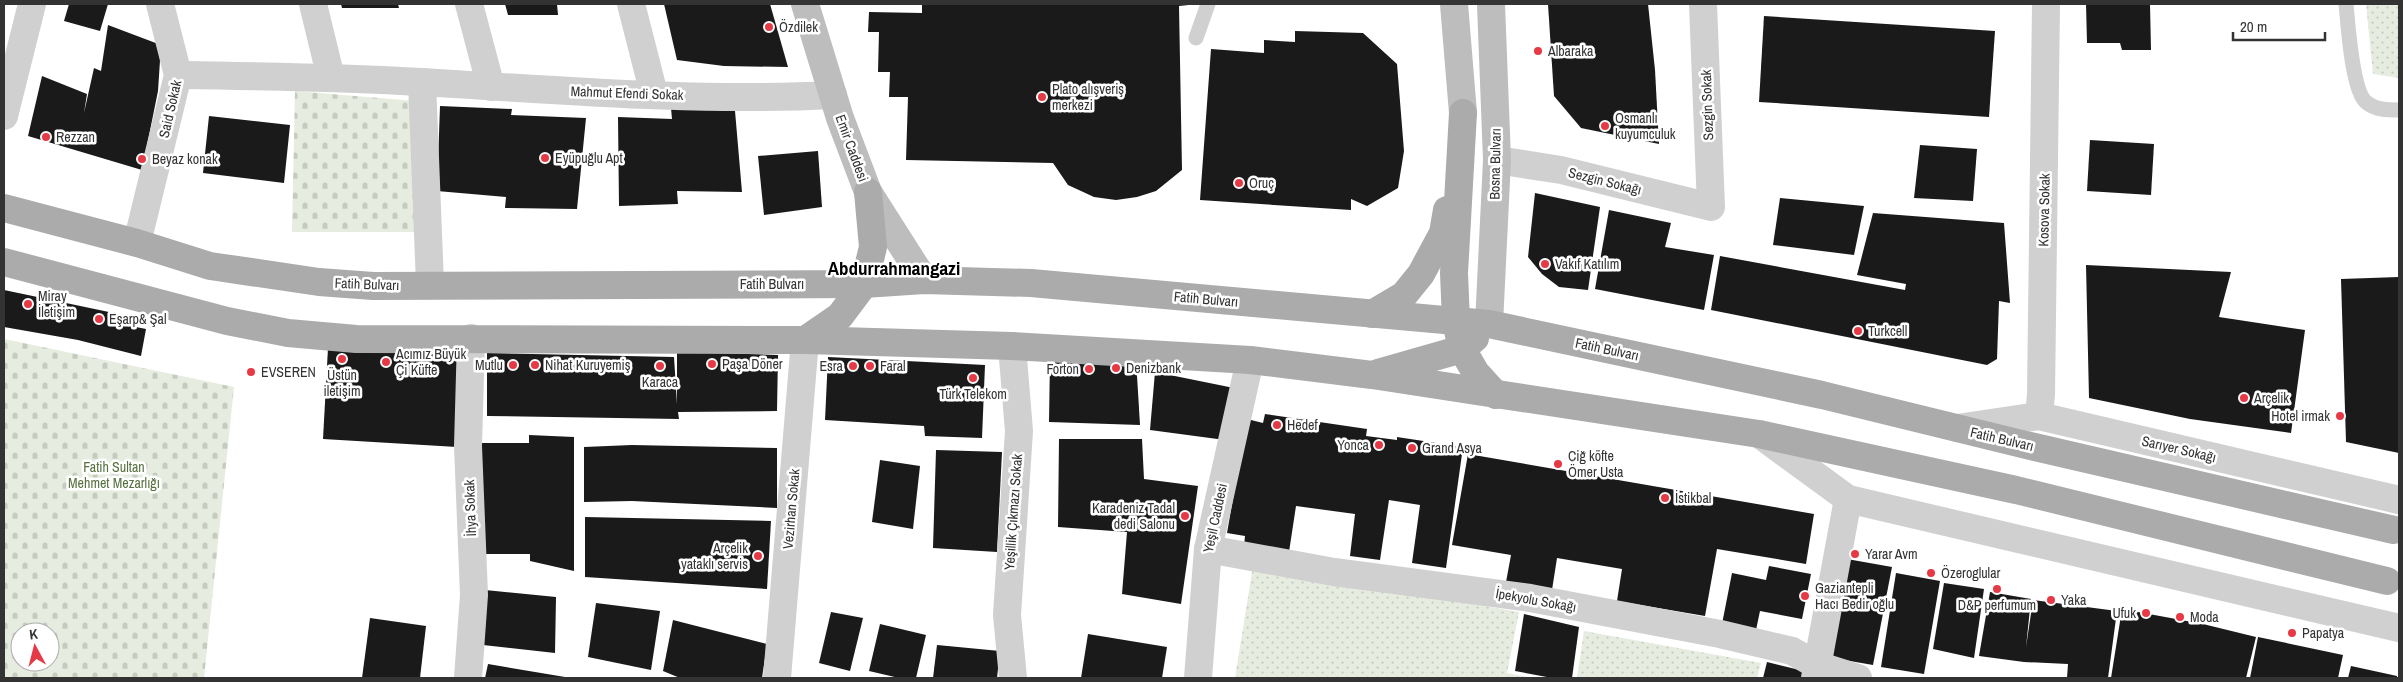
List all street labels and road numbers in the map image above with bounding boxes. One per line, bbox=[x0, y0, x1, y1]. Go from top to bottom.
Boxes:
street label: Sezgin Sokak bbox=[1697, 69, 1717, 141]
street label: Said Sokak bbox=[155, 78, 185, 140]
street label: Mahmut Efendi Sokak bbox=[570, 82, 684, 104]
street label: Emir Caddesi bbox=[832, 112, 872, 184]
street label: Bosna Bulvarı bbox=[1485, 128, 1505, 200]
street label: Sezgin Sokağı bbox=[1567, 163, 1643, 199]
street label: Kosova Sokak bbox=[2034, 173, 2054, 247]
street label: Fatih Bulvarı bbox=[334, 274, 400, 294]
street label: Fatih Bulvarı bbox=[740, 275, 804, 293]
street label: Fatih Bulvarı bbox=[1173, 287, 1239, 311]
street label: Fatih Bulvarı bbox=[1574, 333, 1640, 365]
street label: Fatih Bulvarı bbox=[1969, 423, 2035, 455]
street label: Sarıyer Sokağı bbox=[2140, 432, 2218, 466]
street label: Yeşillik Çıkmazı Sokak bbox=[1000, 453, 1026, 571]
street label: Vezirhan Sokak bbox=[779, 468, 803, 550]
street label: İhya Sokak bbox=[460, 479, 480, 537]
street label: Yeşil Caddesi bbox=[1199, 482, 1231, 554]
street label: İpekyolu Sokağı bbox=[1494, 584, 1578, 616]

